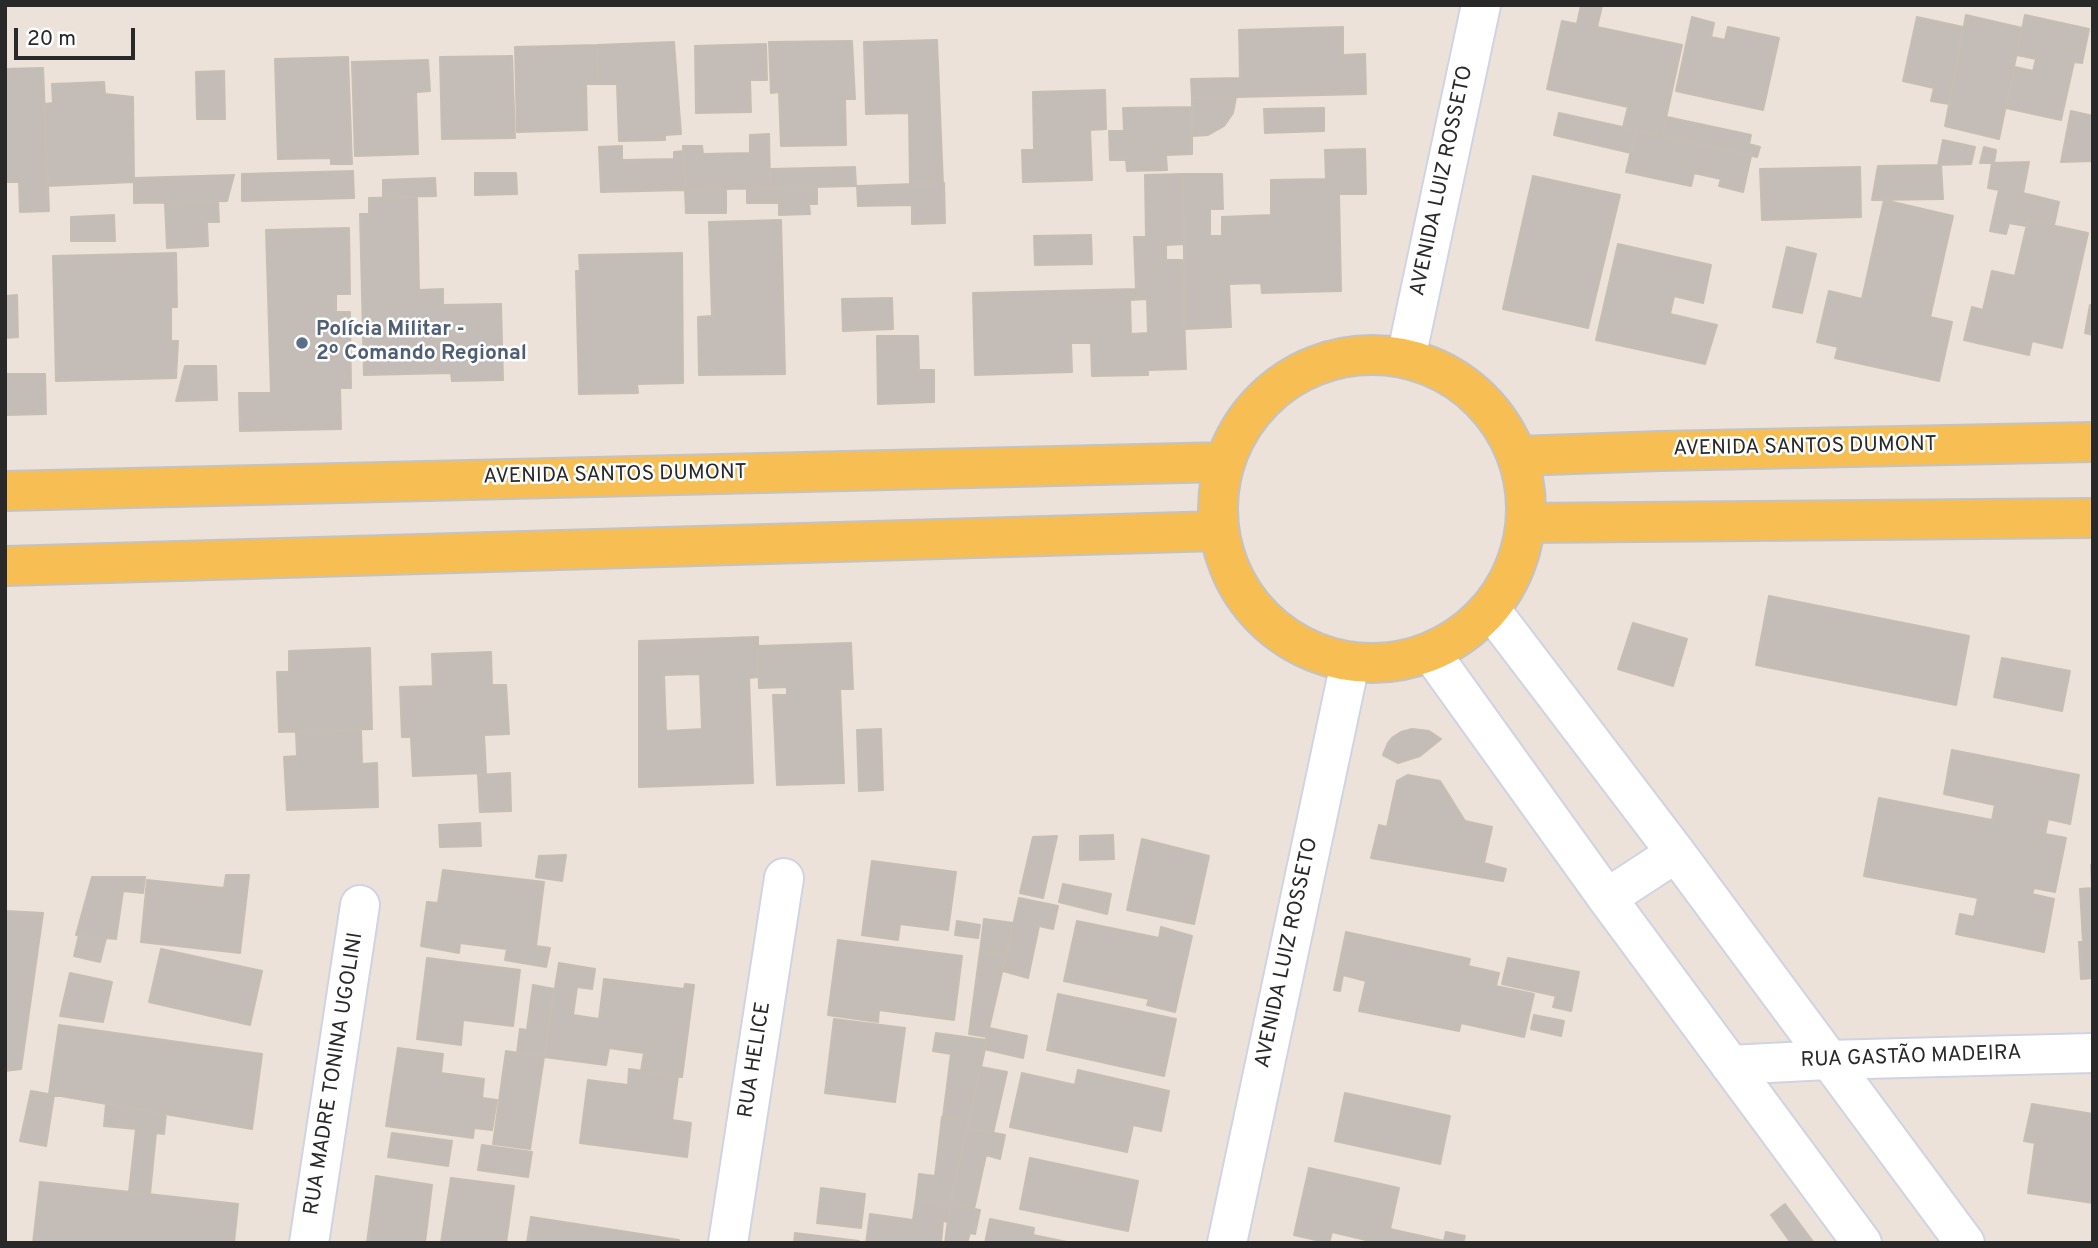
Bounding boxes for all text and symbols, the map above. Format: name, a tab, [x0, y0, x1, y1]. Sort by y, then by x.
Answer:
scale bar	[18, 14, 138, 58]
text: 20 m	[27, 26, 76, 53]
street label: AVENIDA LUIZ ROSSETO	[1406, 64, 1480, 298]
place label: Polícia Militar - 2º Comando Regional	[316, 318, 527, 368]
marker: Polícia Militar - 2º Comando Regional	[294, 335, 310, 351]
street label: AVENIDA SANTOS DUMONT	[1673, 433, 1937, 463]
street label: AVENIDA SANTOS DUMONT	[483, 461, 747, 491]
street label: AVENIDA LUIZ ROSSETO	[1251, 836, 1325, 1070]
street label: RUA MADRE TONINA UGOLINI	[300, 931, 370, 1217]
street label: RUA HELICE	[734, 1000, 778, 1120]
street label: RUA GASTÃO MADEIRA	[1800, 1042, 2022, 1074]

